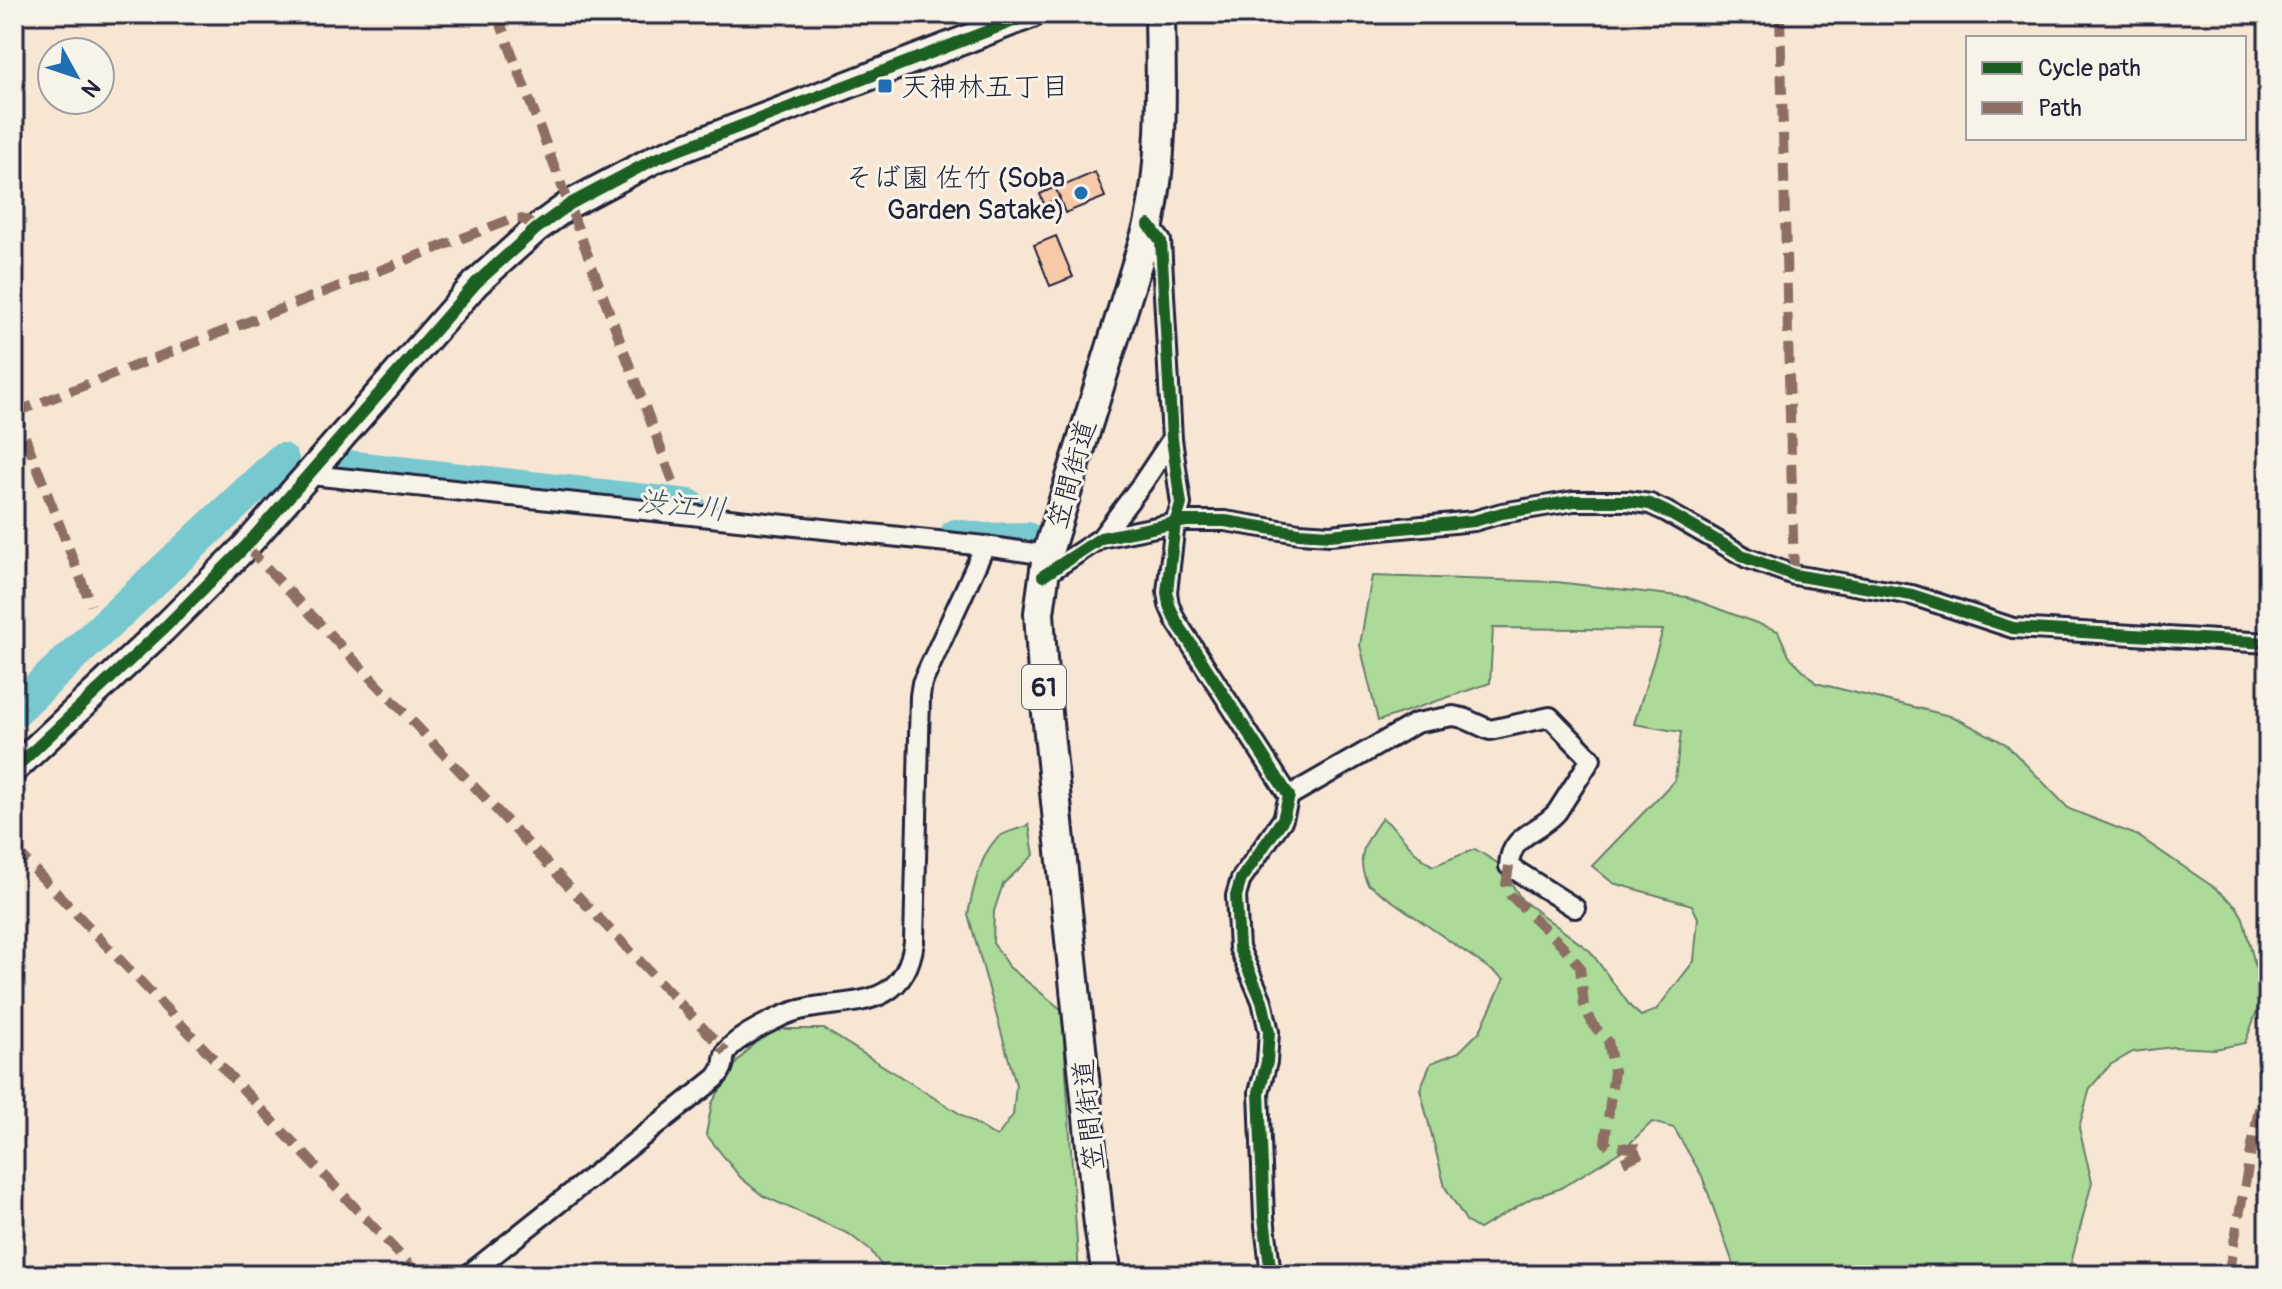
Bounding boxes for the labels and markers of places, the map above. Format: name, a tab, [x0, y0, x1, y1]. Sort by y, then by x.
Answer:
place label: 天神林五丁目	[901, 70, 1069, 105]
marker: 天神林五丁目	[876, 77, 894, 95]
place label: そば園 佐竹 (Soba Garden Satake)	[845, 161, 1065, 228]
marker: そば園 佐竹 (Soba Garden Satake)	[1072, 184, 1090, 202]

